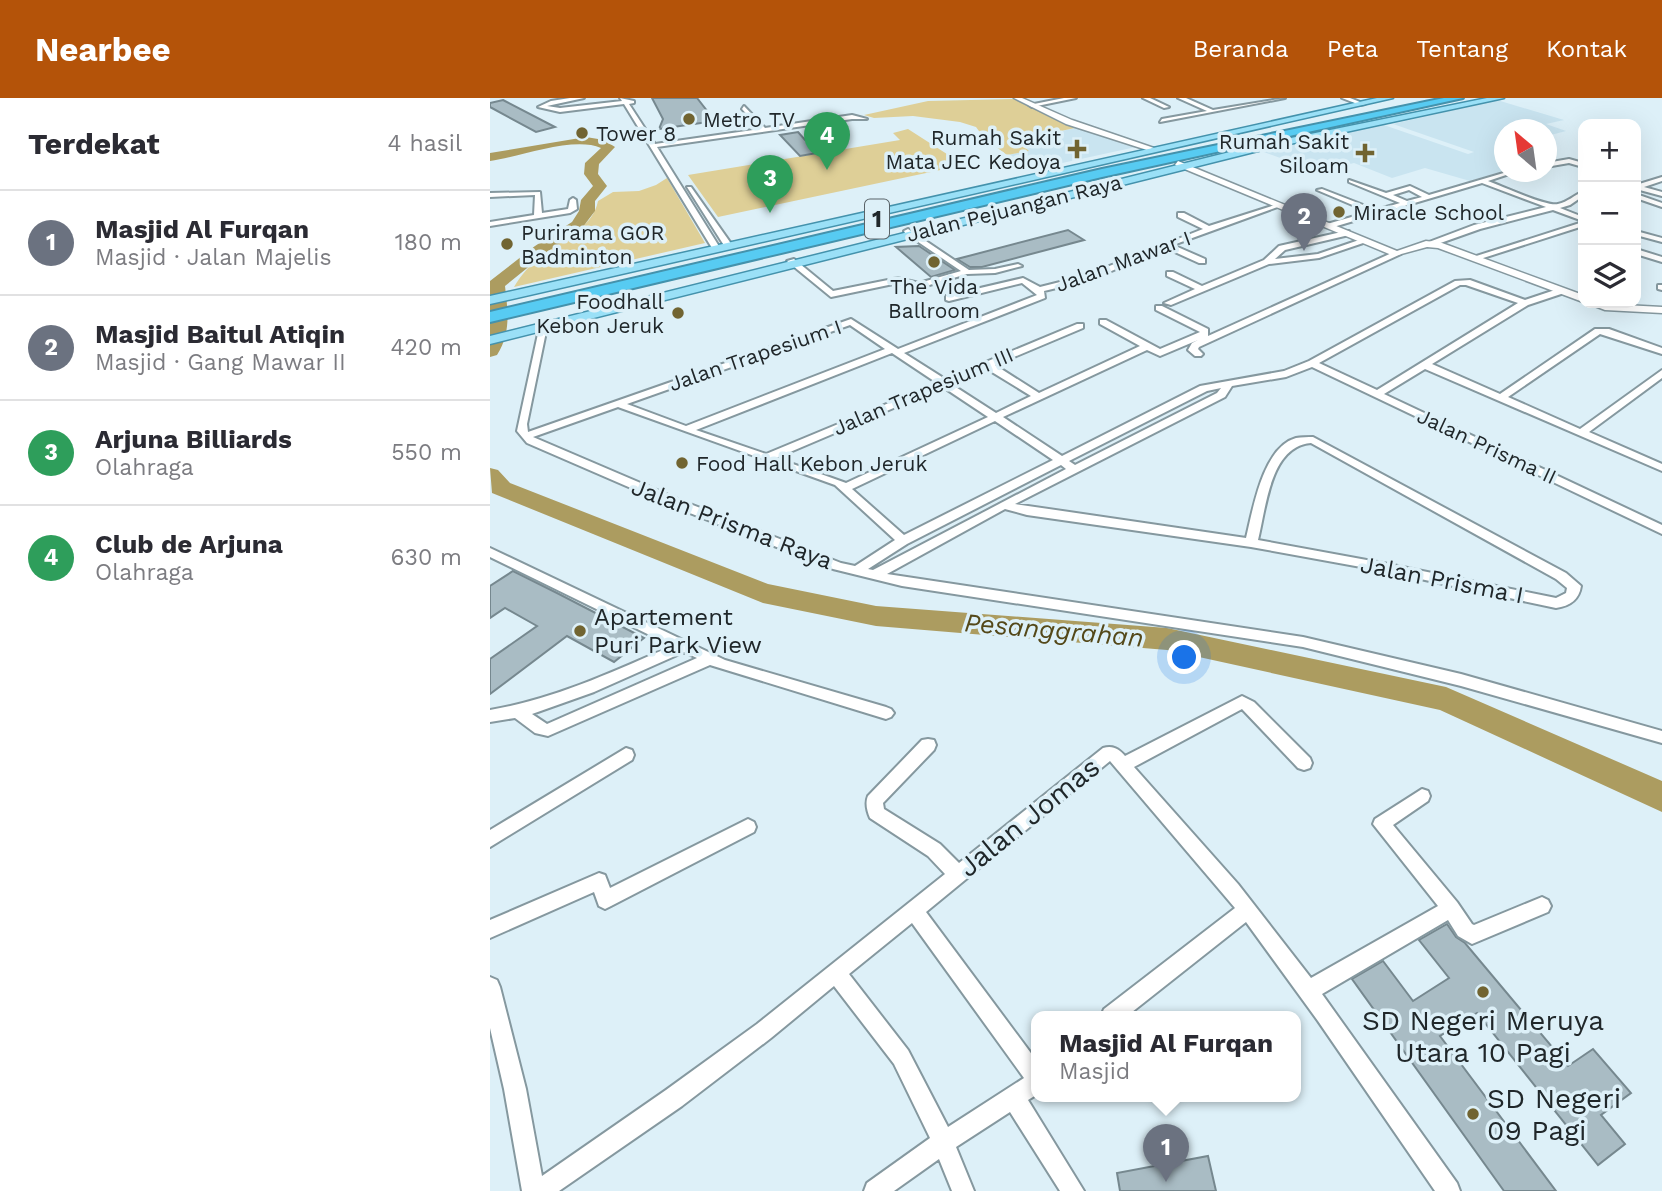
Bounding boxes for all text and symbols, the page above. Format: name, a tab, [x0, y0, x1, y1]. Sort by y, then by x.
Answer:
text: Nearbee	[35, 30, 171, 69]
text: Beranda	[1193, 35, 1289, 63]
text: Peta	[1327, 35, 1378, 63]
text: Tentang	[1416, 35, 1508, 63]
text: Kontak	[1546, 35, 1627, 63]
place label: Metro TV	[703, 107, 795, 132]
marker: Metro TV	[681, 111, 697, 127]
pin: 4	[804, 112, 850, 170]
north arrow	[1494, 119, 1557, 182]
map controls	[1578, 119, 1641, 308]
button: +	[1578, 119, 1641, 182]
place label: Tower 8	[596, 121, 676, 146]
marker: Tower 8	[574, 125, 590, 141]
place label: Rumah Sakit Mata JEC Kedoya	[885, 125, 1061, 174]
text: Terdekat	[28, 126, 160, 161]
place label: Rumah Sakit Siloam	[1219, 129, 1349, 178]
text: 4 hasil	[388, 130, 462, 157]
marker: Rumah Sakit Mata JEC Kedoya	[1067, 139, 1087, 159]
marker: Rumah Sakit Siloam	[1355, 143, 1375, 163]
pin: 3	[747, 155, 793, 213]
street label: Jalan Pejuangan Raya	[904, 169, 1124, 247]
button: −	[1578, 182, 1641, 245]
pin: 2	[1281, 193, 1327, 251]
road number: 1	[865, 200, 889, 238]
place label: Miracle School	[1353, 200, 1505, 225]
marker: Miracle School	[1331, 204, 1347, 220]
text: Masjid Al Furqan	[95, 214, 309, 244]
place label: Purirama GOR Badminton	[521, 220, 665, 269]
street label: Jalan Mawar I	[1052, 225, 1194, 297]
text: 1	[46, 229, 56, 256]
text: 180 m	[395, 229, 462, 256]
marker: Purirama GOR Badminton	[499, 236, 515, 252]
text: Masjid · Jalan Majelis	[95, 244, 332, 271]
button: layers	[1578, 245, 1641, 308]
marker: The Vida Ballroom	[926, 254, 942, 270]
place label: The Vida Ballroom	[888, 274, 980, 323]
place label: Foodhall Kebon Jeruk	[536, 289, 665, 338]
marker: Foodhall Kebon Jeruk	[670, 305, 686, 321]
street label: Jalan Trapesium I	[665, 314, 845, 396]
text: Masjid Baitul Atiqin	[95, 319, 345, 349]
text: 2	[44, 334, 58, 361]
text: 420 m	[390, 334, 462, 361]
street label: Jalan Trapesium III	[829, 342, 1017, 440]
text: Masjid · Gang Mawar II	[95, 349, 346, 376]
street label: Jalan Prisma II	[1413, 403, 1561, 489]
text: Arjuna Billiards	[95, 424, 292, 454]
text: 3	[44, 439, 58, 466]
text: 550 m	[391, 439, 462, 466]
place label: Food Hall Kebon Jeruk	[696, 451, 927, 476]
text: Olahraga	[95, 454, 194, 481]
marker: Food Hall Kebon Jeruk	[674, 455, 690, 471]
street label: Jalan Prisma Raya	[628, 473, 836, 575]
text: Club de Arjuna	[95, 529, 283, 559]
text: 4	[44, 544, 58, 571]
text: 630 m	[391, 544, 462, 571]
street label: Jalan Prisma I	[1358, 550, 1526, 610]
text: Olahraga	[95, 559, 194, 586]
place label: Apartement Puri Park View	[594, 603, 762, 659]
water label: Pesanggrahan	[963, 607, 1145, 653]
marker: Apartement Puri Park View	[572, 623, 588, 639]
your location	[1167, 640, 1201, 674]
street label: Jalan Jomas	[952, 750, 1106, 884]
marker: SD Negeri Meruya Utara 10 Pagi	[1475, 984, 1491, 1000]
place label: SD Negeri Meruya Utara 10 Pagi	[1362, 1004, 1604, 1069]
popup	[1031, 1011, 1301, 1102]
text: Masjid Al Furqan	[1059, 1028, 1273, 1058]
text: Masjid	[1059, 1058, 1130, 1085]
place label: SD Negeri 09 Pagi	[1487, 1082, 1621, 1147]
marker: SD Negeri 09 Pagi	[1465, 1106, 1481, 1122]
pin: 1	[1143, 1124, 1189, 1182]

